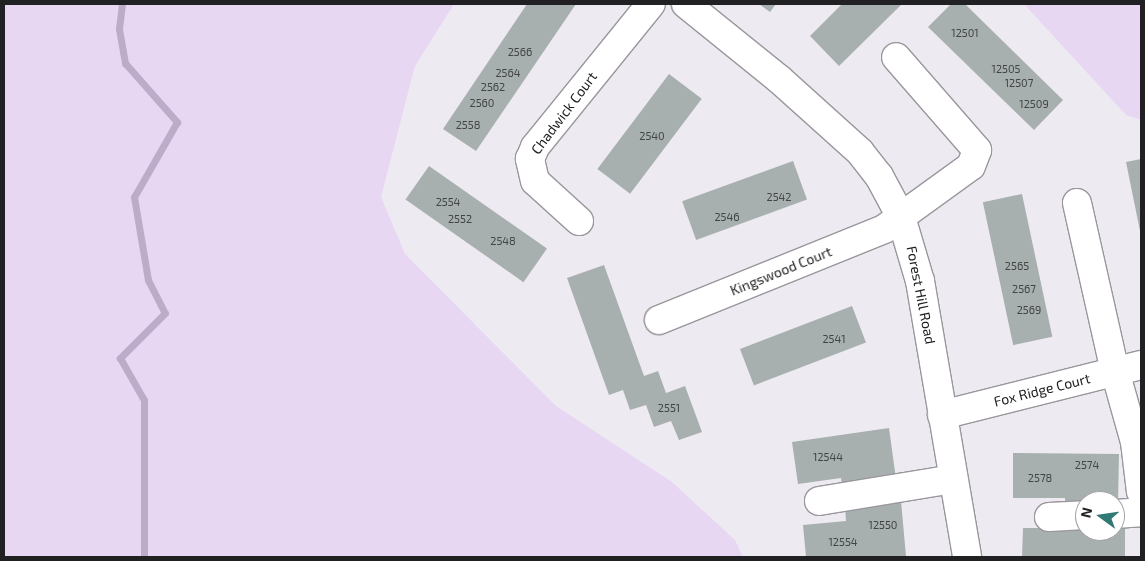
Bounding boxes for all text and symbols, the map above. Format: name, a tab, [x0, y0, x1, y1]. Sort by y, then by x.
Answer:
house number: 12501	[951, 26, 979, 40]
house number: 2566	[508, 45, 532, 59]
house number: 12505	[992, 62, 1020, 76]
house number: 2564	[495, 66, 521, 80]
street label: Chadwick Court	[528, 68, 600, 158]
house number: 12507	[1005, 76, 1033, 90]
house number: 2562	[481, 80, 505, 94]
house number: 2560	[469, 96, 495, 110]
house number: 12509	[1019, 97, 1049, 111]
house number: 2558	[456, 118, 480, 132]
house number: 2540	[639, 129, 665, 143]
house number: 2542	[766, 190, 792, 204]
house number: 2554	[436, 195, 460, 209]
house number: 2546	[714, 210, 740, 224]
house number: 2552	[448, 212, 472, 226]
house number: 2548	[490, 234, 516, 248]
street label: Kingswood Court	[728, 243, 834, 299]
street label: Forest Hill Road	[903, 244, 939, 346]
house number: 2565	[1005, 259, 1029, 273]
house number: 2567	[1012, 282, 1036, 296]
house number: 2569	[1017, 303, 1041, 317]
house number: 2541	[822, 332, 846, 346]
street label: Fox Ridge Court	[992, 370, 1092, 410]
house number: 2551	[658, 401, 680, 415]
house number: 12544	[813, 450, 843, 464]
house number: 2574	[1075, 458, 1099, 472]
house number: 2578	[1028, 471, 1052, 485]
north arrow	[1075, 491, 1125, 541]
text: N	[1076, 506, 1095, 519]
house number: 12550	[869, 518, 897, 532]
house number: 12554	[828, 535, 858, 549]

